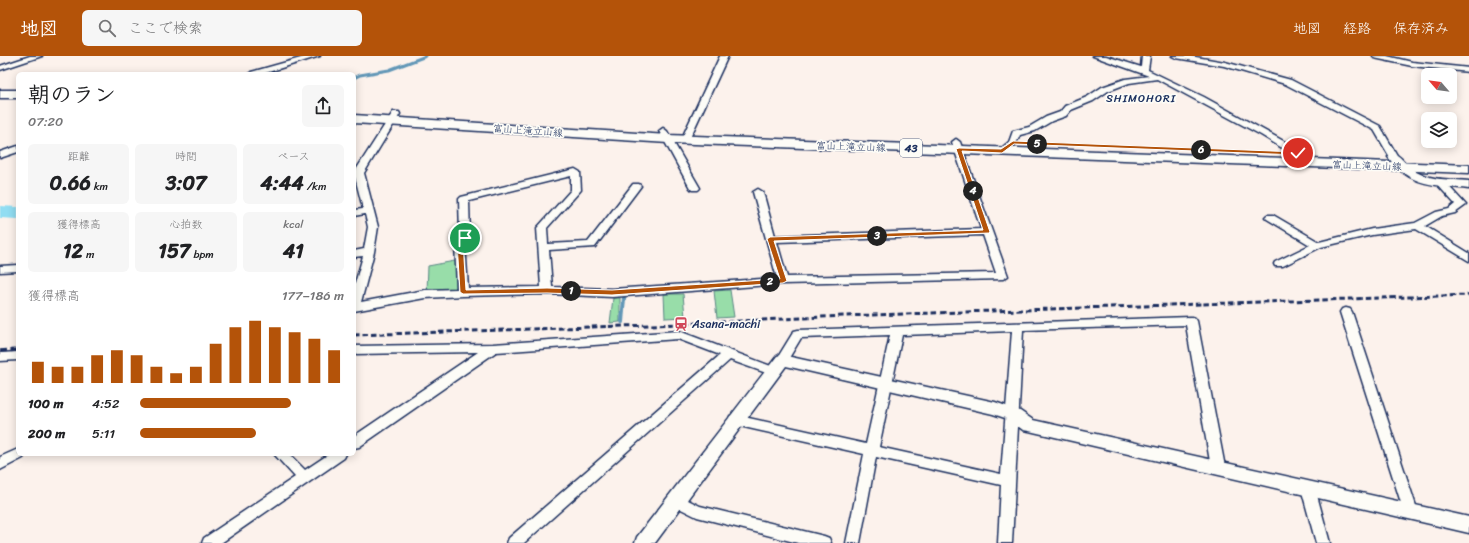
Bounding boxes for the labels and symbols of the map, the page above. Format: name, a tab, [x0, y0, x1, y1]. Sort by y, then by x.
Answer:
north arrow	[1421, 68, 1457, 104]
district label: SHIMOHORI	[1106, 89, 1176, 108]
street label: 富山上滝立山線	[492, 120, 563, 142]
pin: 5	[1027, 134, 1047, 154]
pin	[1281, 136, 1315, 170]
street label: 富山上滝立山線	[816, 137, 886, 157]
road number: 43	[900, 139, 922, 157]
pin: 6	[1191, 140, 1211, 160]
street label: 富山上滝立山線	[1332, 156, 1402, 176]
pin: 4	[963, 181, 983, 201]
pin	[448, 221, 482, 255]
pin: 3	[867, 226, 887, 246]
pin: 2	[760, 272, 780, 292]
pin: 1	[561, 281, 581, 301]
place label: Asana-machi	[691, 313, 761, 335]
station icon: Asana-machi	[673, 316, 689, 332]

